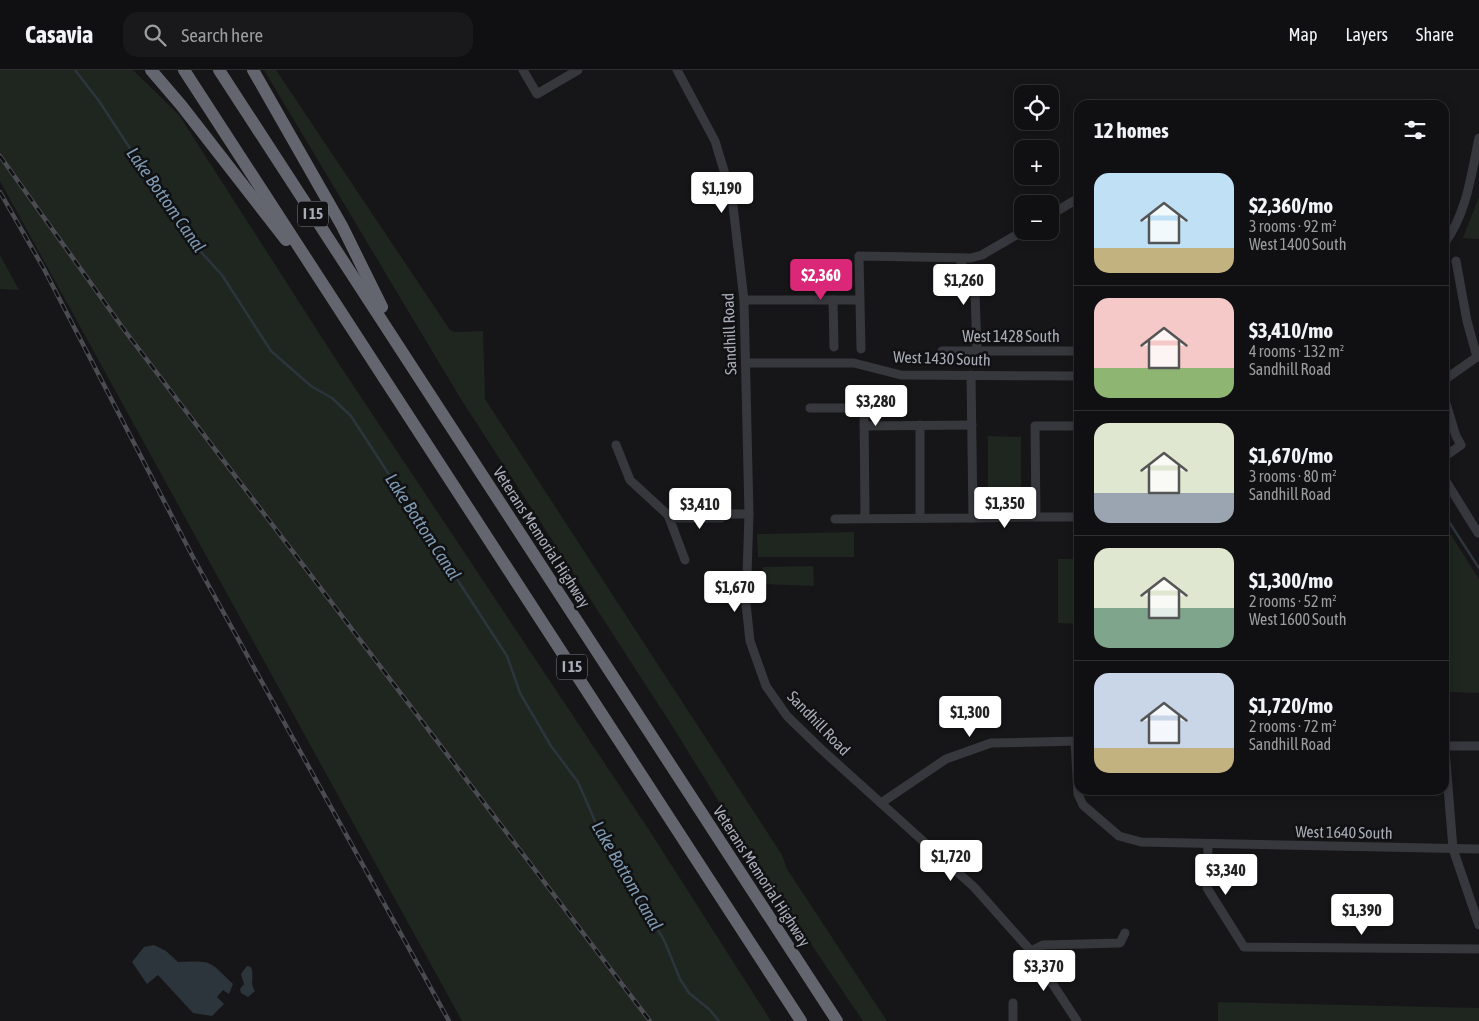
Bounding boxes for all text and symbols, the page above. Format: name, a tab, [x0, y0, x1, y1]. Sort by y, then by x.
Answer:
search box	[123, 12, 473, 57]
text: Casavia	[25, 21, 93, 48]
icon: search	[141, 21, 169, 49]
text: Search here	[181, 24, 263, 46]
text: Map	[1288, 24, 1317, 45]
text: Layers	[1345, 24, 1388, 45]
text: Share	[1416, 24, 1454, 45]
map controls	[1014, 85, 1059, 240]
button: locate	[1014, 85, 1059, 130]
icon: filters	[1401, 116, 1429, 144]
text: 12 homes	[1094, 118, 1169, 142]
button: +	[1014, 140, 1059, 185]
water label: Lake Bottom Canal	[123, 143, 210, 256]
pin: $1,190	[681, 172, 763, 214]
text: $1,190	[702, 179, 742, 197]
icon: home	[1134, 193, 1194, 253]
text: $2,360/mo	[1249, 193, 1333, 217]
button: −	[1014, 195, 1059, 240]
road number: I 15	[298, 202, 328, 226]
text: 3 rooms · 92 m²	[1249, 217, 1337, 235]
text: West 1400 South	[1249, 235, 1346, 253]
pin: $2,360	[780, 258, 862, 301]
pin: $1,260	[923, 264, 1005, 306]
text: $2,360	[801, 266, 841, 284]
text: $1,260	[944, 271, 984, 289]
street label: Sandhill Road	[719, 293, 739, 375]
icon: home	[1134, 318, 1194, 378]
text: $3,410/mo	[1249, 318, 1333, 342]
street label: West 1428 South	[962, 327, 1060, 345]
text: 4 rooms · 132 m²	[1249, 342, 1344, 360]
street label: West 1430 South	[893, 347, 991, 369]
text: Sandhill Road	[1249, 360, 1331, 378]
pin: $3,280	[835, 384, 917, 427]
text: $3,280	[856, 392, 896, 410]
icon: home	[1134, 443, 1194, 503]
text: $1,670/mo	[1249, 443, 1333, 467]
street label: Veterans Memorial Highway	[489, 463, 594, 612]
text: 3 rooms · 80 m²	[1249, 467, 1337, 485]
water label: Lake Bottom Canal	[381, 469, 466, 584]
text: Sandhill Road	[1249, 485, 1331, 503]
pin: $1,350	[964, 486, 1046, 529]
pin: $3,410	[659, 488, 741, 530]
text: $1,350	[985, 494, 1025, 512]
text: $3,410	[680, 495, 720, 513]
icon: home	[1134, 568, 1194, 628]
text: $1,300/mo	[1249, 568, 1333, 592]
pin: $1,670	[694, 570, 776, 613]
text: $1,670	[715, 578, 755, 596]
text: 2 rooms · 52 m²	[1249, 592, 1337, 610]
text: West 1600 South	[1249, 610, 1346, 628]
road number: I 15	[557, 654, 587, 680]
street label: Sandhill Road	[784, 687, 854, 759]
icon: home	[1134, 693, 1194, 753]
text: $1,720/mo	[1249, 693, 1333, 717]
pin: $1,300	[929, 696, 1011, 738]
text: $1,300	[950, 703, 990, 721]
text: 2 rooms · 72 m²	[1249, 717, 1337, 735]
text: Sandhill Road	[1249, 735, 1331, 753]
street label: Veterans Memorial Highway	[709, 802, 814, 951]
water label: Lake Bottom Canal	[588, 817, 667, 934]
street label: West 1640 South	[1295, 822, 1393, 842]
pin: $1,720	[910, 840, 992, 882]
text: $1,720	[931, 847, 971, 865]
pin: $3,340	[1185, 854, 1267, 896]
text: $3,340	[1206, 861, 1246, 879]
pin: $1,390	[1321, 894, 1403, 936]
text: $1,390	[1342, 901, 1382, 919]
pin: $3,370	[1003, 950, 1085, 992]
text: $3,370	[1024, 957, 1064, 975]

